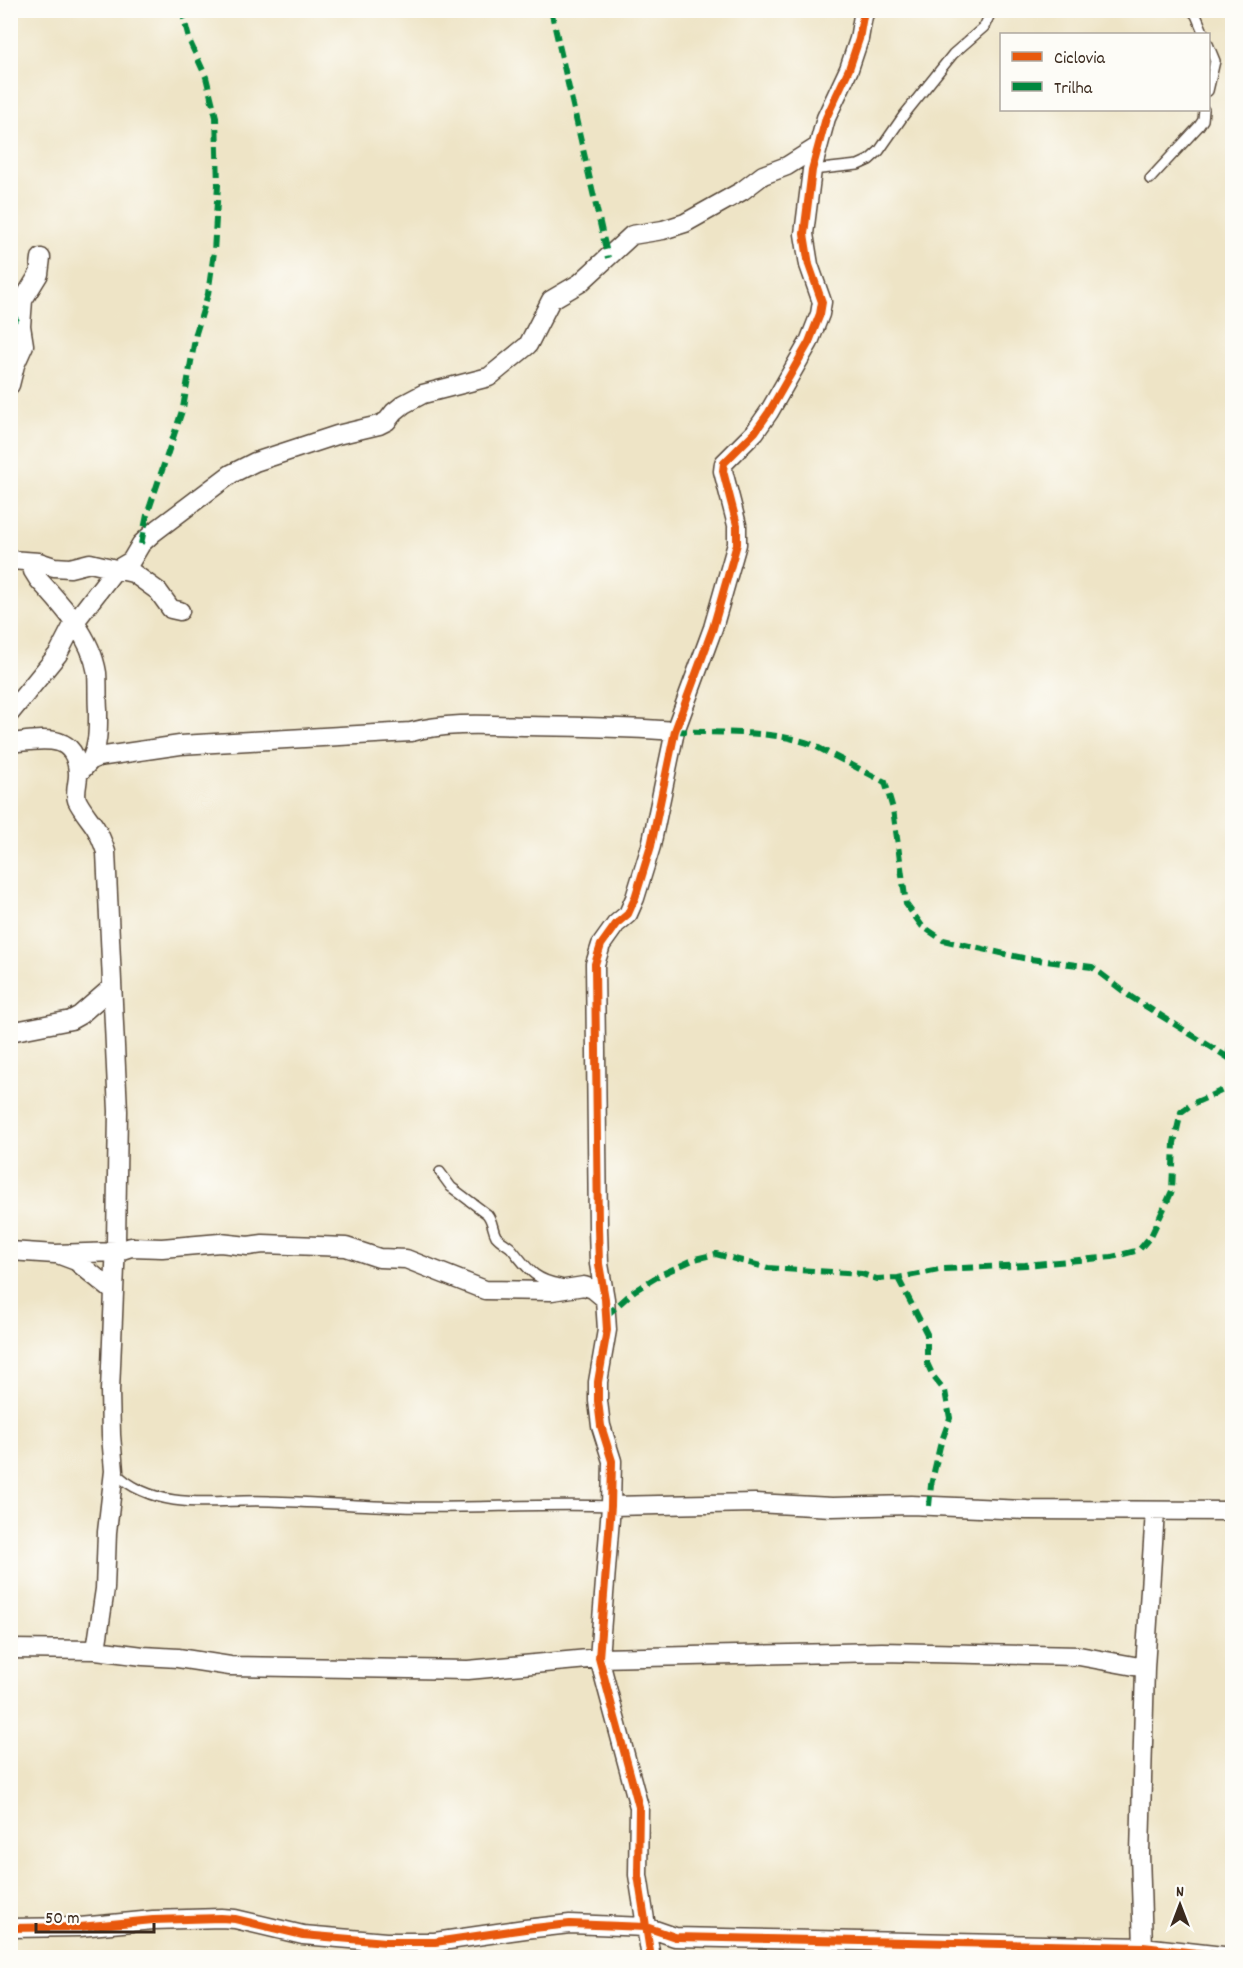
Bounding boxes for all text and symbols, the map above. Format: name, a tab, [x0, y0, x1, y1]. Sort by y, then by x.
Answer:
legend	[1000, 33, 1210, 111]
text: Ciclovia	[1054, 47, 1106, 72]
text: Trilha	[1054, 77, 1093, 102]
north arrow	[1150, 1875, 1210, 1935]
text: N	[1176, 1881, 1184, 1904]
scale bar	[36, 1896, 154, 1934]
text: 50 m	[45, 1907, 80, 1932]

